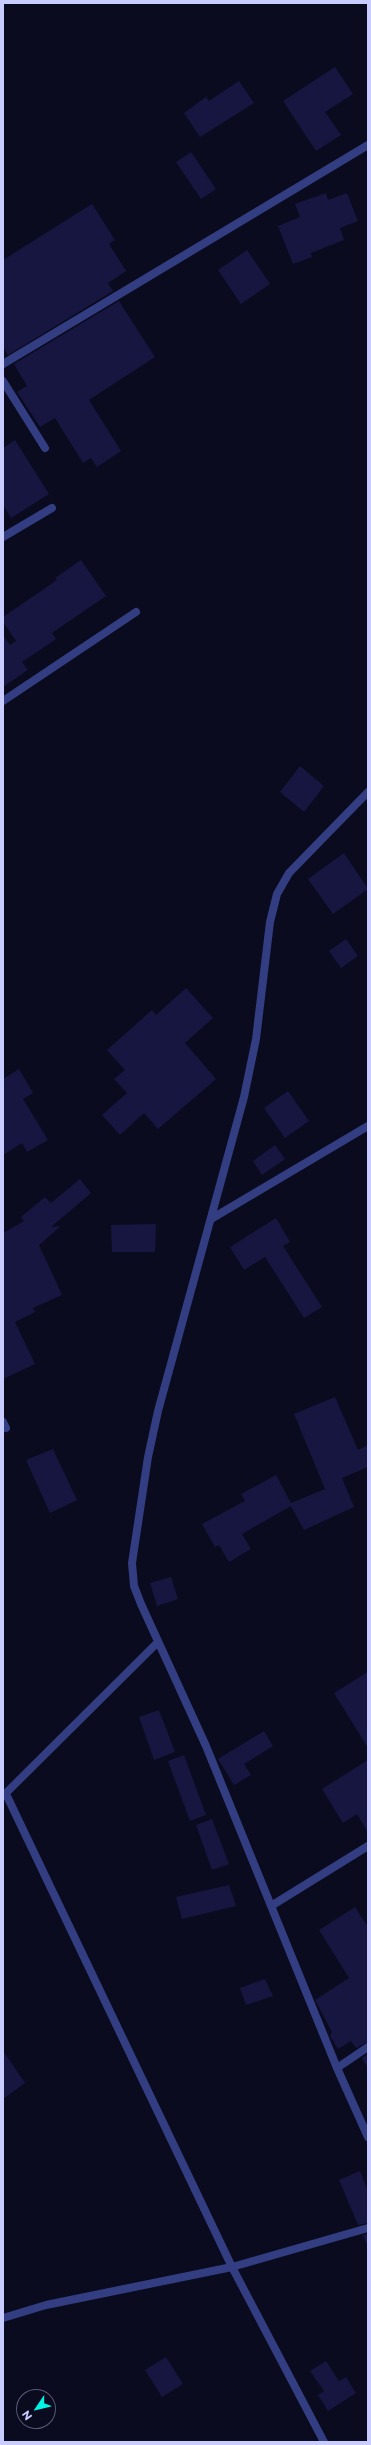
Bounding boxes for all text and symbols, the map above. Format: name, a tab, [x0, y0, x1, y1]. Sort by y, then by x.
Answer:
north arrow	[16, 2389, 56, 2429]
text: N	[19, 2408, 35, 2423]

